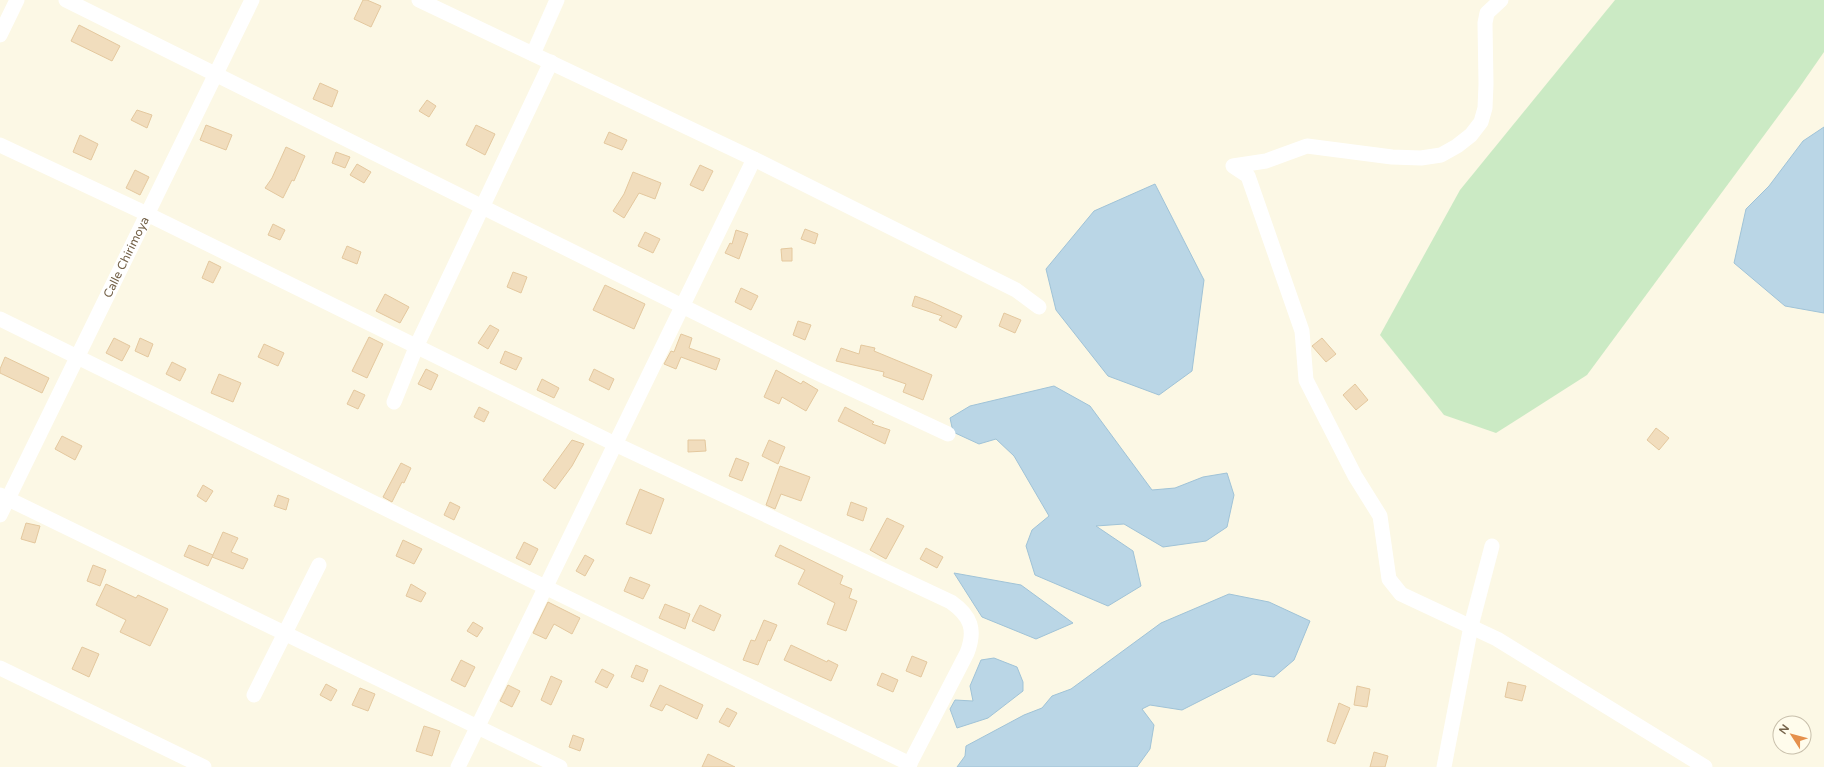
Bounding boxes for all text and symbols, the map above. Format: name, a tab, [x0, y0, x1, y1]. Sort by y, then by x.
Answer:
street label: Calle Chirimoya	[100, 214, 152, 300]
north arrow	[1772, 715, 1812, 755]
text: N	[1776, 722, 1792, 737]

